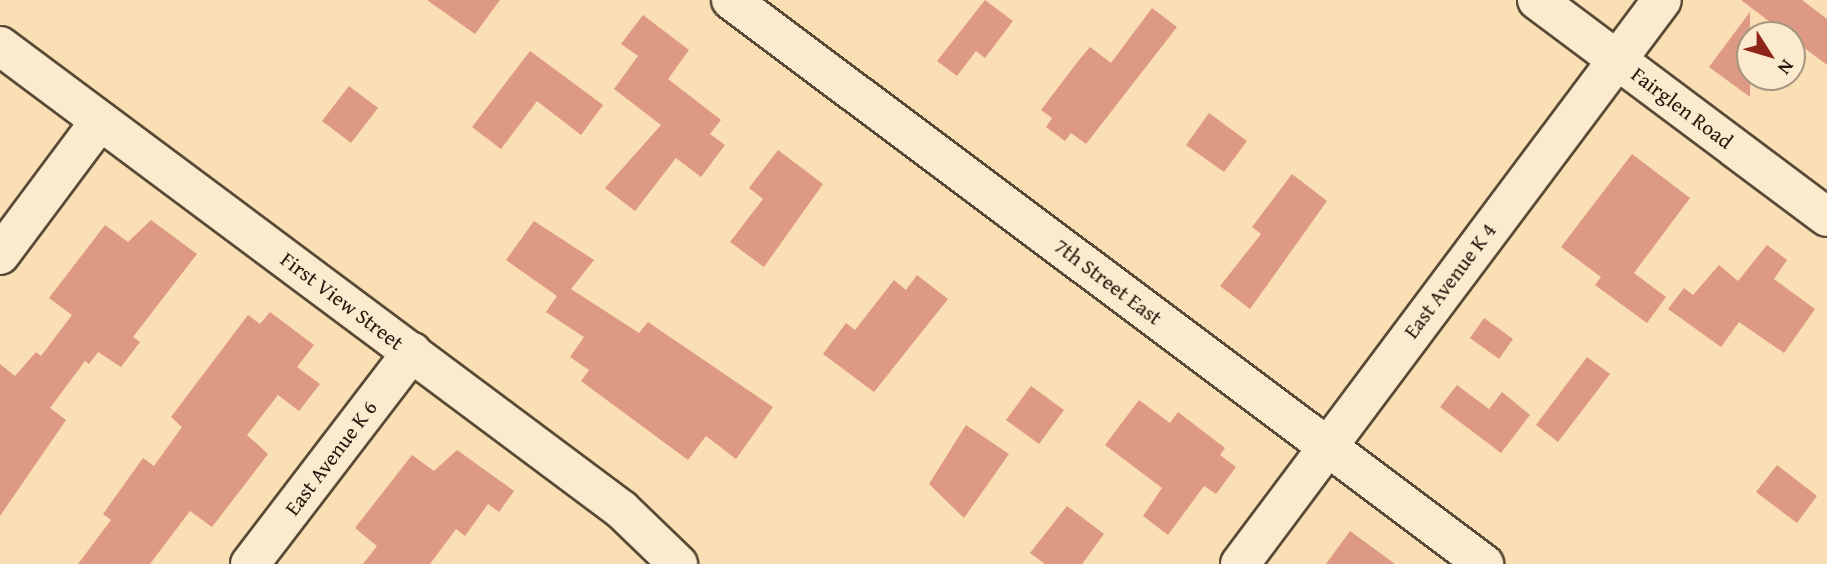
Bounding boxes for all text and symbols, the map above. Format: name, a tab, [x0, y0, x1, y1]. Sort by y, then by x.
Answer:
north arrow	[1736, 21, 1806, 91]
text: N	[1771, 54, 1801, 81]
street label: Fairglen Road	[1626, 62, 1738, 154]
street label: East Avenue K 4	[1399, 219, 1501, 343]
street label: 7th Street East	[1049, 233, 1167, 331]
street label: First View Street	[276, 247, 408, 355]
street label: East Avenue K 6	[280, 396, 382, 520]

